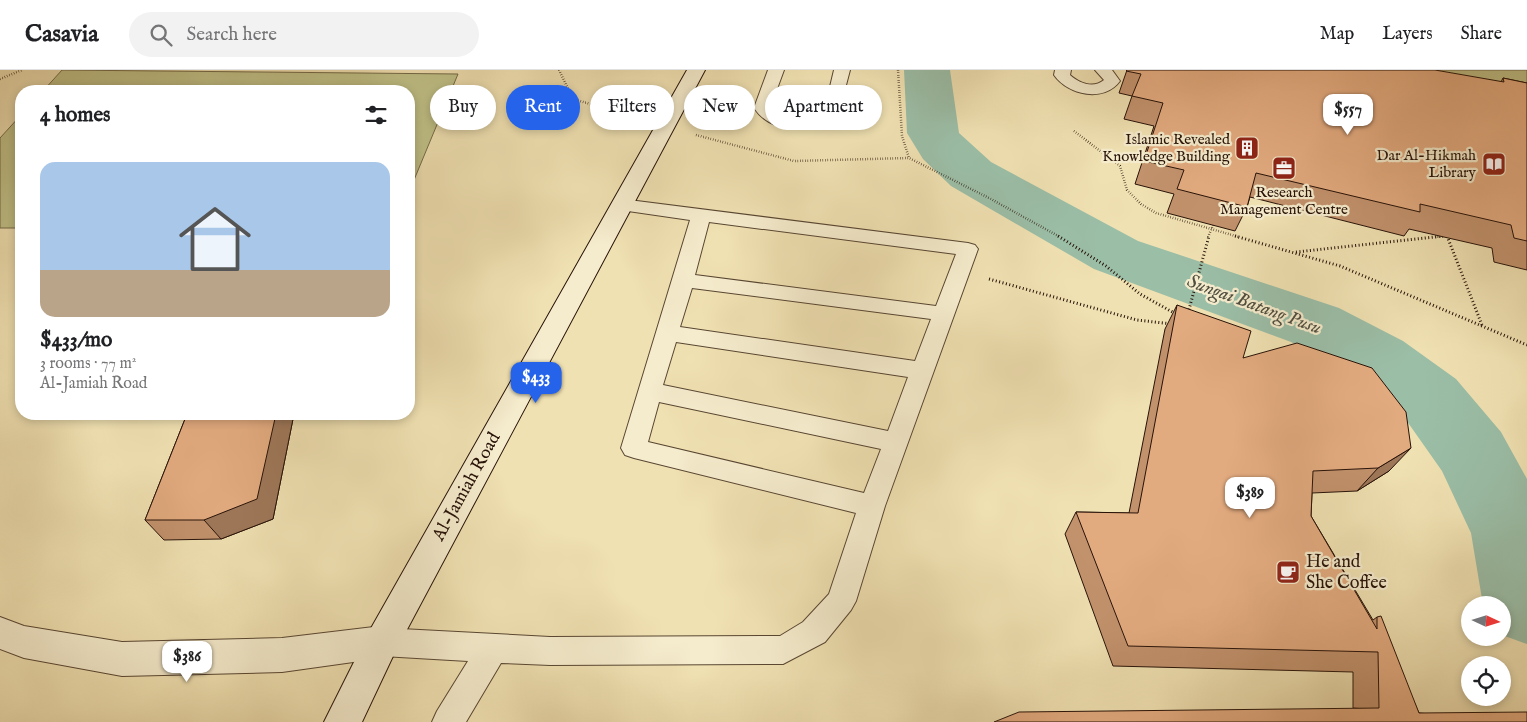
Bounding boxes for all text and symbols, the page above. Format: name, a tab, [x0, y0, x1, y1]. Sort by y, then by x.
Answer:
search box	[129, 12, 479, 57]
text: Casavia	[25, 19, 99, 50]
icon: search	[147, 21, 175, 49]
text: Search here	[187, 23, 277, 47]
text: Map	[1320, 23, 1354, 46]
text: Layers	[1382, 23, 1433, 46]
text: Share	[1461, 23, 1502, 46]
chip: Buy	[430, 85, 496, 130]
chip: Rent	[506, 85, 580, 130]
chip: Filters	[590, 85, 674, 130]
chip: New	[684, 85, 755, 130]
chip: Apartment	[765, 85, 882, 130]
pin: $557	[1318, 93, 1378, 136]
text: $557	[1334, 100, 1362, 120]
icon: filters	[362, 101, 390, 129]
text: 4 homes	[40, 102, 110, 129]
place label: Islamic Revealed Knowledge Building	[1102, 130, 1231, 166]
building icon: Islamic Revealed Knowledge Building	[1234, 135, 1260, 161]
place label: Dar Al-Hikmah Library	[1377, 146, 1477, 182]
library icon: Dar Al-Hikmah Library	[1481, 151, 1507, 177]
office icon: Research Management Centre	[1271, 155, 1297, 181]
place label: Research Management Centre	[1220, 183, 1348, 219]
icon: home	[170, 194, 260, 284]
water label: Sungai Batang Pusu	[1184, 270, 1324, 340]
text: $433/mo	[40, 327, 112, 354]
text: 3 rooms · 77 m²	[40, 354, 136, 374]
pin: $433	[506, 362, 566, 404]
text: $433	[522, 368, 550, 388]
text: Al-Jamiah Road	[40, 374, 147, 394]
street label: Al-Jamiah Road	[427, 428, 507, 546]
pin: $389	[1220, 476, 1280, 519]
text: $389	[1236, 483, 1264, 503]
place label: He and She Coffee	[1306, 551, 1387, 595]
cafe icon: He and She Coffee	[1275, 559, 1301, 585]
north arrow	[1461, 596, 1511, 646]
map controls	[1461, 596, 1511, 706]
pin: $386	[157, 640, 217, 683]
text: $386	[173, 647, 201, 667]
button: locate	[1461, 656, 1511, 706]

